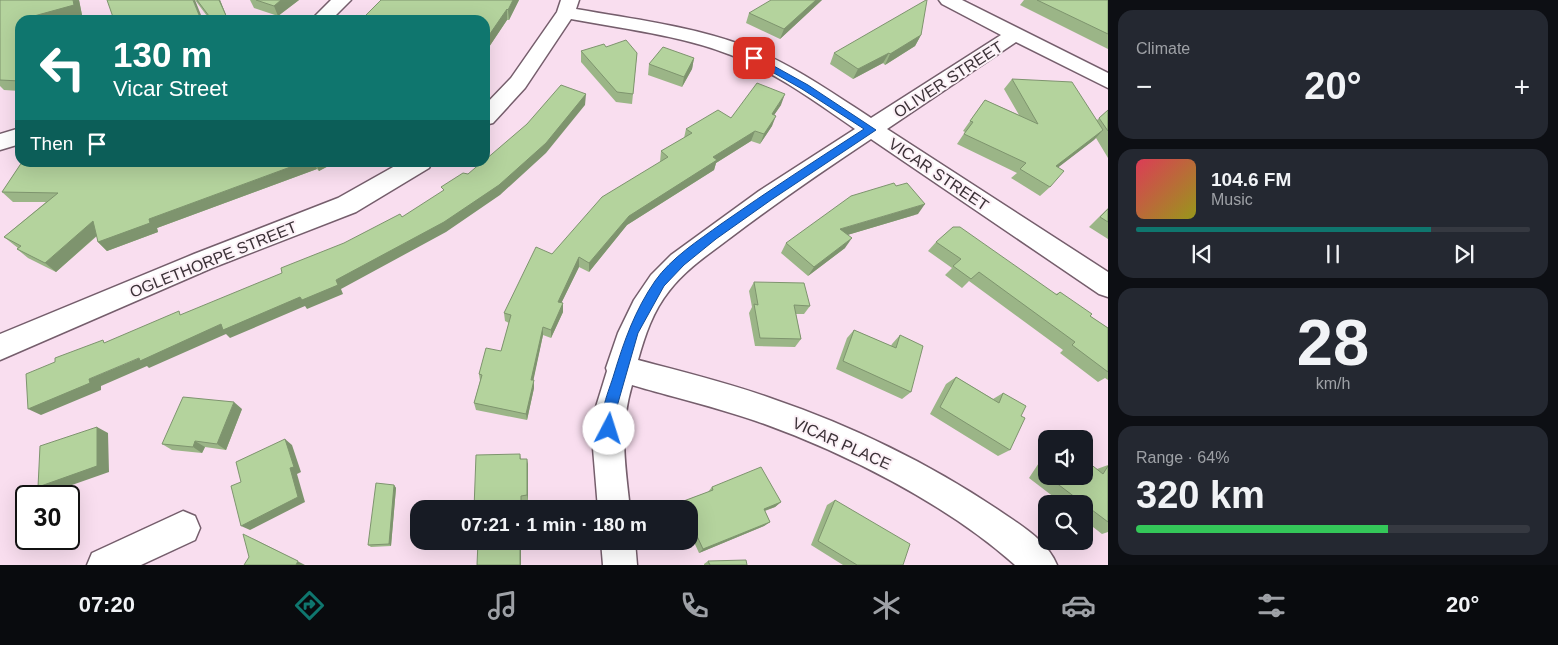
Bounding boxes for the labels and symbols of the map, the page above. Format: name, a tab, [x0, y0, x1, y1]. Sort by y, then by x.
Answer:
pin	[733, 37, 775, 79]
street label: OLIVER STREET	[891, 38, 1006, 121]
street label: VICAR STREET	[886, 135, 992, 214]
street label: OGLETHORPE STREET	[127, 218, 299, 301]
position arrow	[582, 402, 634, 454]
street label: VICAR PLACE	[790, 414, 894, 473]
speed limit sign: 30	[15, 485, 80, 550]

